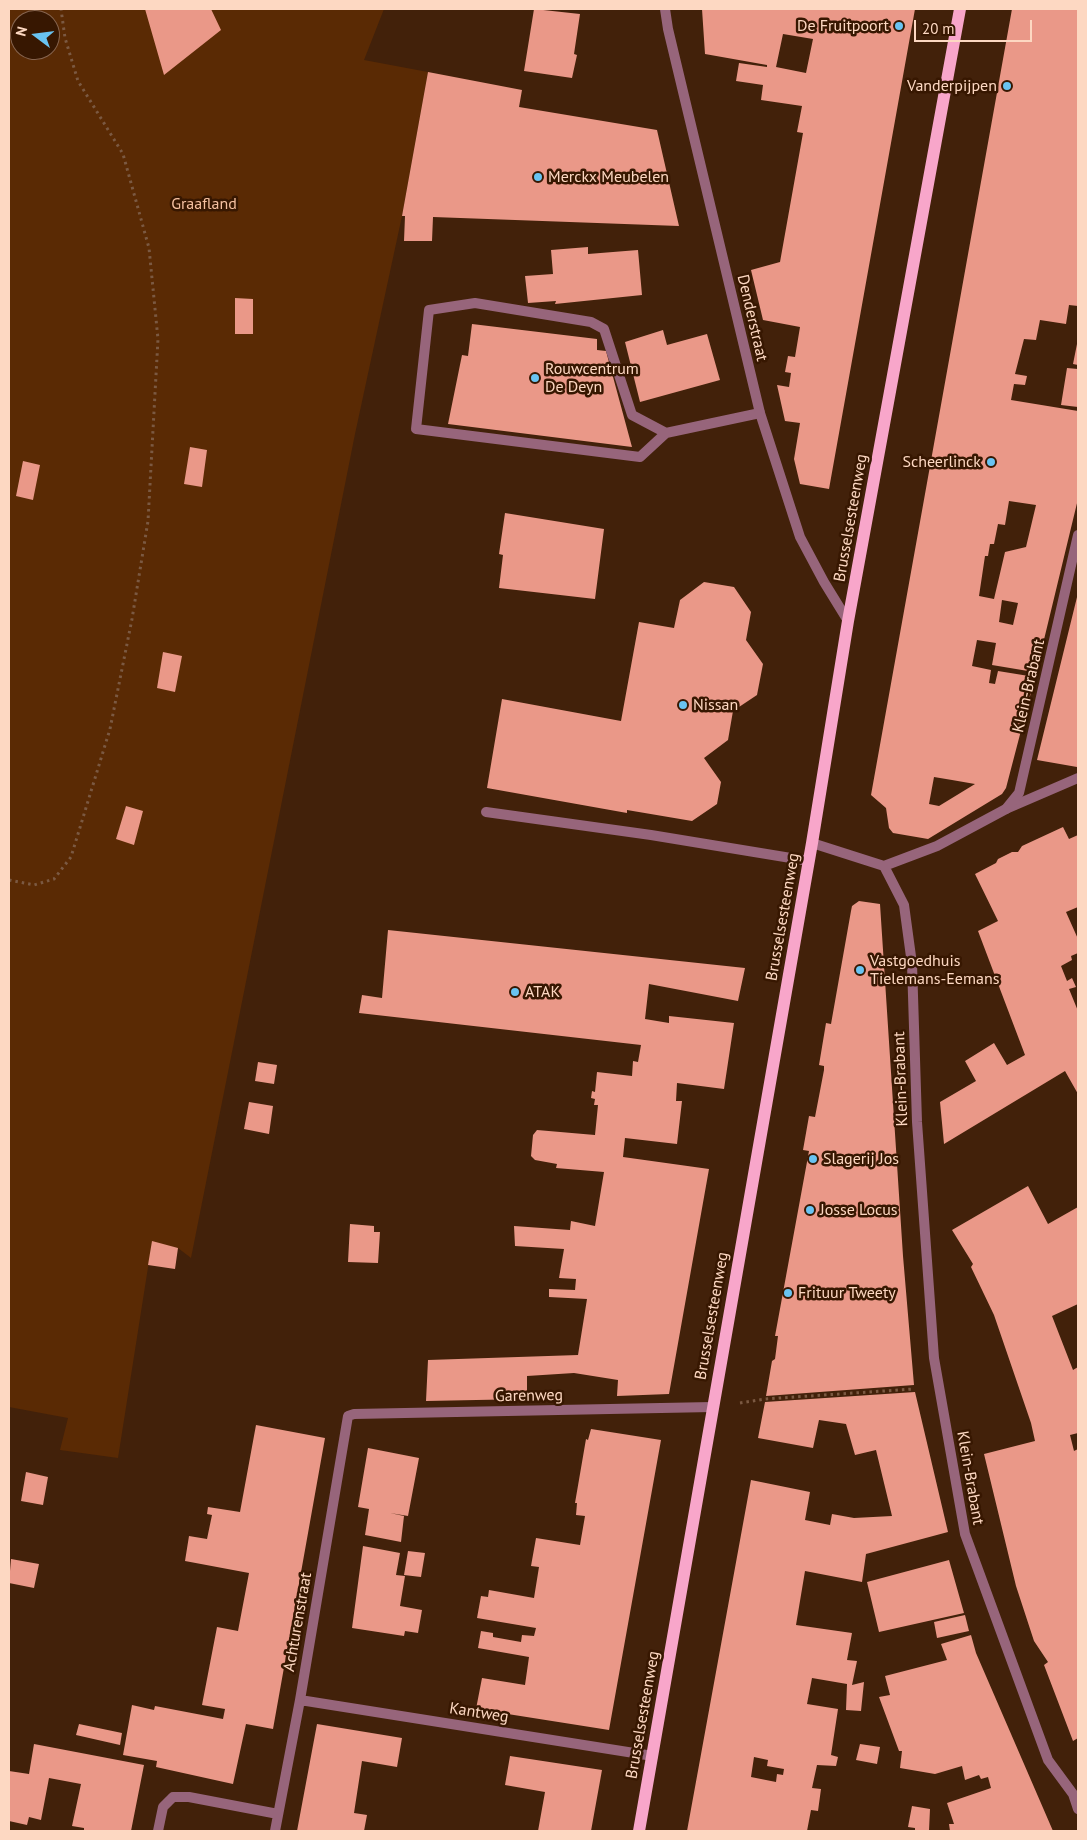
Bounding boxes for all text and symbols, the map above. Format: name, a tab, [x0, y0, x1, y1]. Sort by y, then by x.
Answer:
north arrow	[10, 10, 60, 60]
scale bar	[917, 10, 1034, 42]
place label: De Fruitpoort	[797, 16, 889, 36]
text: 20 m	[922, 19, 955, 38]
marker: De Fruitpoort	[893, 20, 905, 32]
text: N	[12, 25, 31, 38]
place label: Vanderpijpen	[907, 76, 997, 96]
marker: Vanderpijpen	[1001, 80, 1013, 92]
place label: Merckx Meubelen	[548, 167, 669, 187]
marker: Merckx Meubelen	[532, 171, 544, 183]
park label: Graafland	[171, 194, 237, 214]
street label: Denderstraat	[733, 273, 771, 363]
place label: Rouwcentrum De Deyn	[545, 359, 639, 397]
marker: Rouwcentrum De Deyn	[529, 372, 541, 384]
place label: Scheerlinck	[902, 452, 981, 472]
street label: Brusselsesteenweg	[830, 453, 872, 583]
marker: Scheerlinck	[985, 456, 997, 468]
street label: Klein-Brabant	[1009, 638, 1049, 734]
place label: Nissan	[693, 695, 738, 715]
marker: Nissan	[677, 699, 689, 711]
street label: Brusselsesteenweg	[762, 852, 804, 982]
place label: Vastgoedhuis Tielemans-Eemans	[870, 951, 999, 989]
marker: Vastgoedhuis Tielemans-Eemans	[854, 964, 866, 976]
place label: ATAK	[525, 982, 560, 1002]
marker: ATAK	[509, 986, 521, 998]
street label: Klein-Brabant	[890, 1031, 912, 1127]
place label: Slagerij Jos	[823, 1149, 899, 1169]
marker: Slagerij Jos	[807, 1153, 819, 1165]
place label: Josse Locus	[820, 1200, 898, 1220]
marker: Josse Locus	[804, 1204, 816, 1216]
street label: Brusselsesteenweg	[691, 1251, 733, 1381]
place label: Frituur Tweety	[798, 1283, 896, 1303]
marker: Frituur Tweety	[782, 1287, 794, 1299]
street label: Garenweg	[495, 1386, 563, 1406]
street label: Klein-Brabant	[952, 1430, 988, 1526]
street label: Achturenstraat	[280, 1571, 316, 1673]
street label: Brusselsesteenweg	[622, 1650, 664, 1780]
street label: Kantweg	[448, 1699, 510, 1727]

